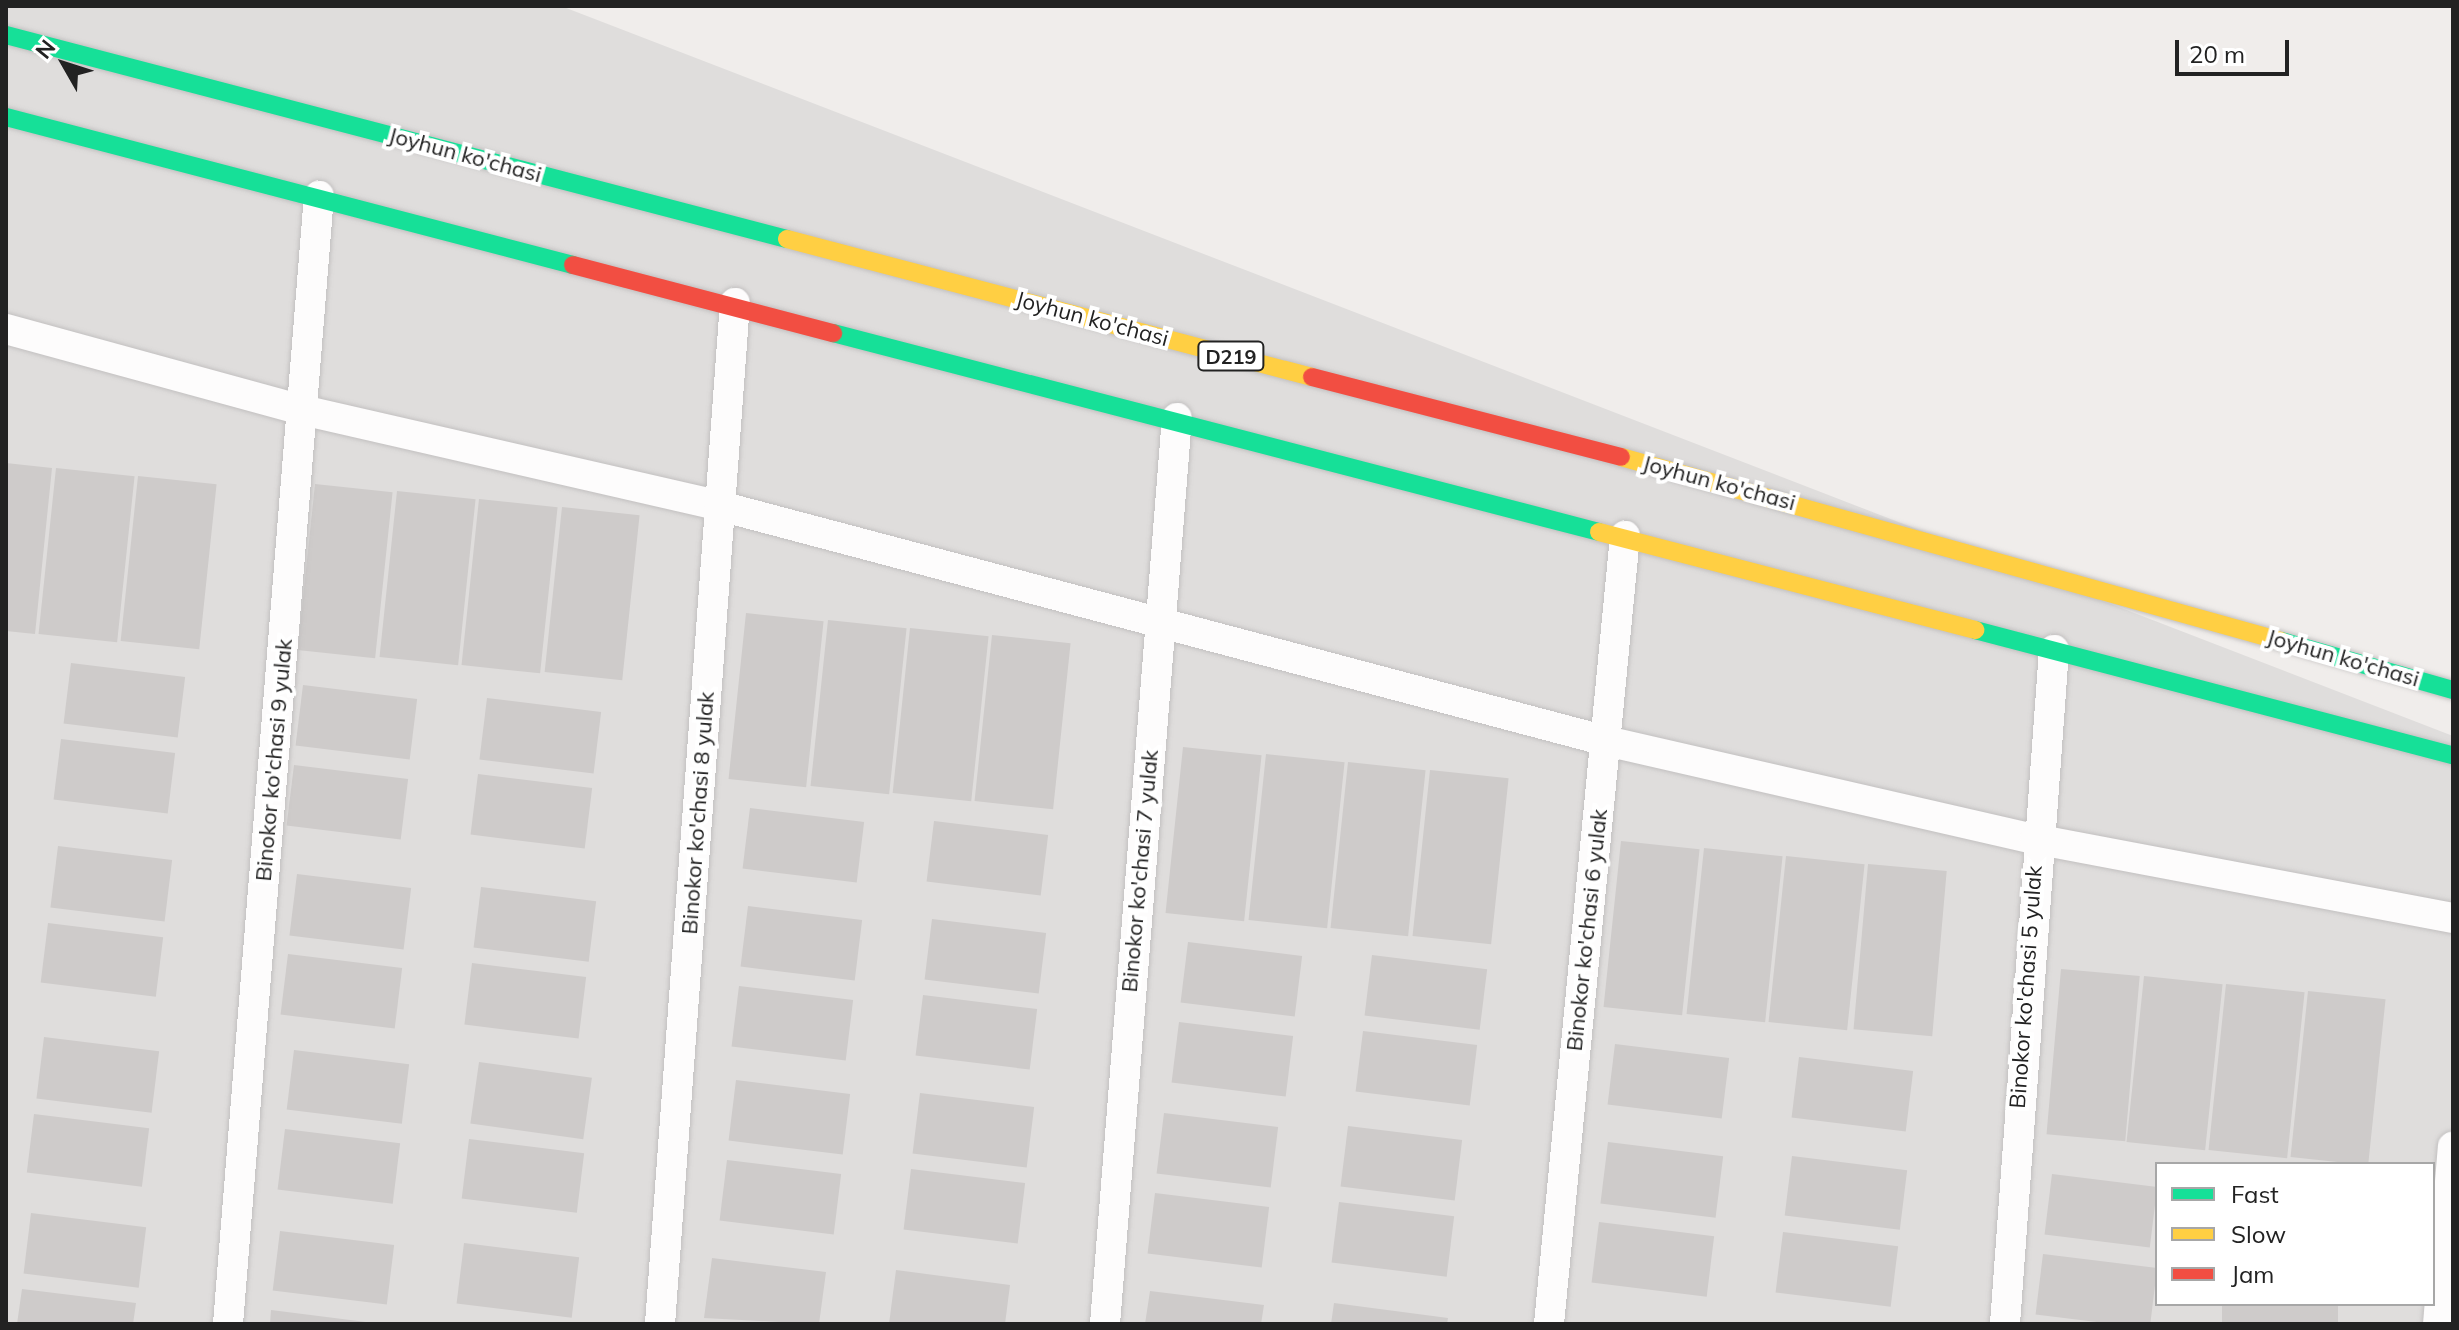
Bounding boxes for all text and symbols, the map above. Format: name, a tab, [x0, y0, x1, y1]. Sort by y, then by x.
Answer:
north arrow	[24, 24, 104, 104]
scale bar	[2179, 24, 2293, 74]
text: N	[29, 34, 61, 64]
text: 20 m	[2189, 39, 2245, 69]
street label: Joyhun ko'chasi	[386, 122, 544, 188]
street label: Joyhun ko'chasi	[1013, 286, 1171, 352]
road number: D219	[1197, 340, 1265, 372]
street label: Joyhun ko'chasi	[1640, 450, 1798, 516]
street label: Joyhun ko'chasi	[2264, 624, 2422, 692]
street label: Binokor ko'chasi 9 yulak	[250, 638, 298, 882]
street label: Binokor ko'chasi 8 yulak	[676, 691, 720, 935]
street label: Binokor ko'chasi 7 yulak	[1116, 749, 1164, 993]
street label: Binokor ko'chasi 6 yulak	[1561, 808, 1613, 1052]
street label: Binokor ko'chasi 5 yulak	[2004, 865, 2048, 1109]
legend	[2155, 1162, 2435, 1306]
text: Fast	[2231, 1179, 2279, 1209]
text: Slow	[2231, 1219, 2286, 1249]
text: Jam	[2231, 1259, 2274, 1289]

